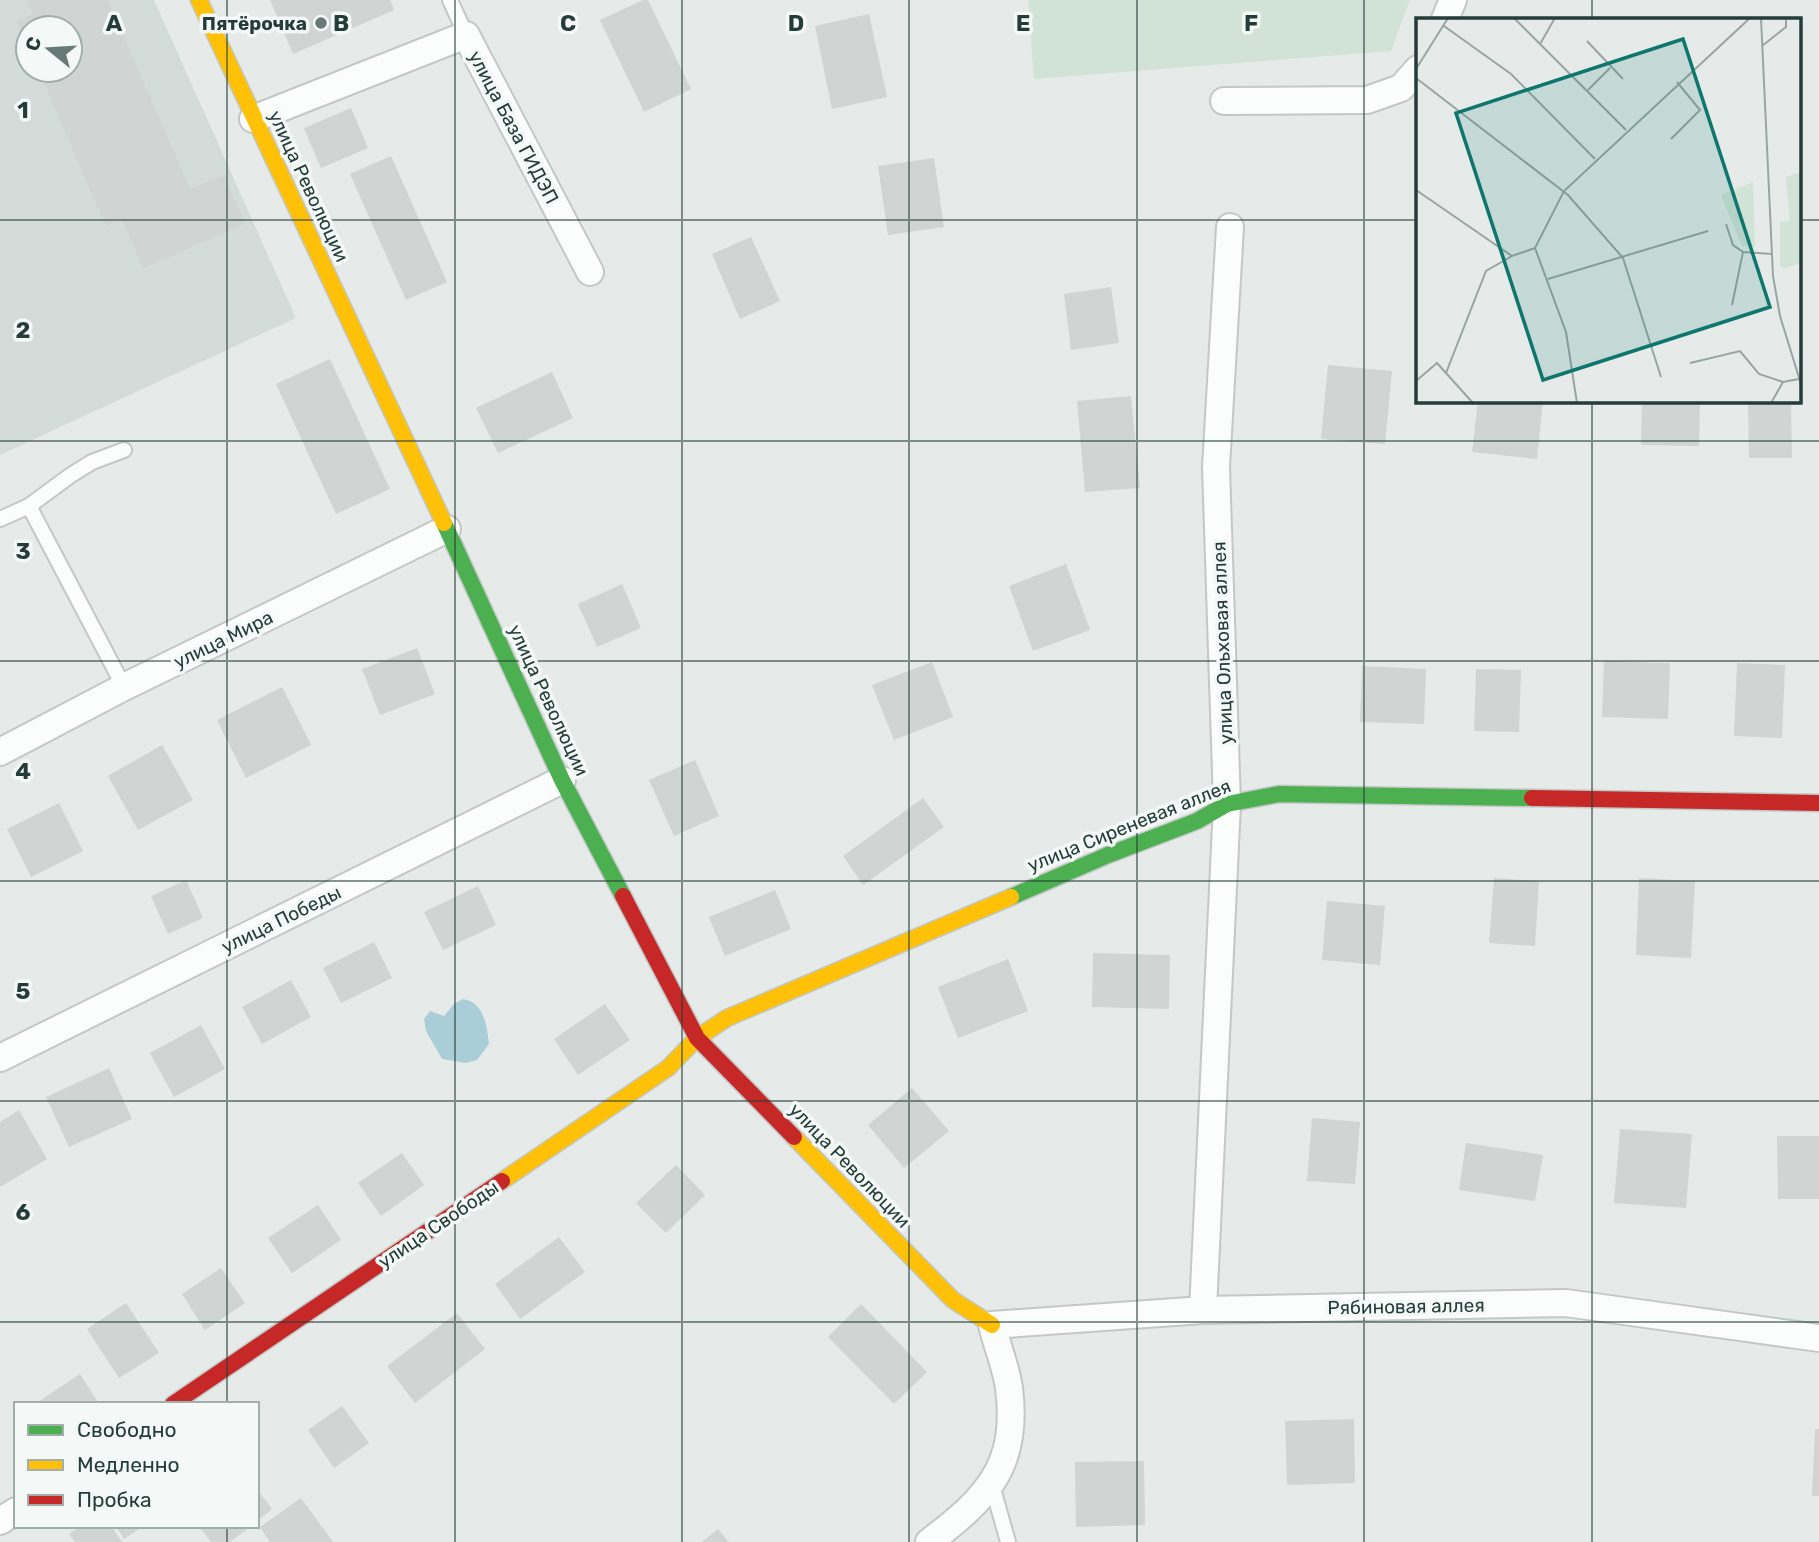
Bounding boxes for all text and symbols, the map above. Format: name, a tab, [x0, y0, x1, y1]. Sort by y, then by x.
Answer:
text: A	[106, 9, 123, 37]
text: B	[333, 9, 349, 37]
text: C	[560, 9, 576, 37]
text: D	[788, 9, 804, 37]
text: E	[1016, 9, 1030, 37]
text: F	[1244, 9, 1258, 37]
place label: Пятёрочка	[202, 12, 307, 35]
north arrow	[14, 14, 84, 84]
marker: Пятёрочка	[313, 15, 329, 31]
inset map	[1416, 18, 1801, 402]
text: С	[20, 34, 46, 54]
street label: улица База ГИДЭП	[463, 47, 564, 208]
text: 1	[17, 96, 29, 124]
street label: улица Революции	[263, 107, 354, 266]
text: 2	[16, 316, 30, 344]
text: 3	[15, 537, 31, 565]
street label: улица Ольховая аллея	[1207, 541, 1238, 745]
street label: улица Мира	[170, 605, 277, 673]
street label: улица Революции	[503, 621, 594, 780]
text: 4	[15, 757, 31, 785]
street label: улица Сиреневая аллея	[1024, 774, 1234, 877]
street label: улица Победы	[218, 881, 345, 958]
text: 5	[16, 977, 31, 1005]
street label: улица Революции	[784, 1098, 915, 1233]
street label: улица Свободы	[374, 1176, 503, 1273]
text: 6	[16, 1198, 31, 1226]
street label: Рябиновая аллея	[1327, 1294, 1485, 1319]
legend	[14, 1402, 259, 1528]
text: Свободно	[77, 1417, 177, 1442]
text: Медленно	[77, 1452, 180, 1477]
text: Пробка	[77, 1487, 152, 1512]

